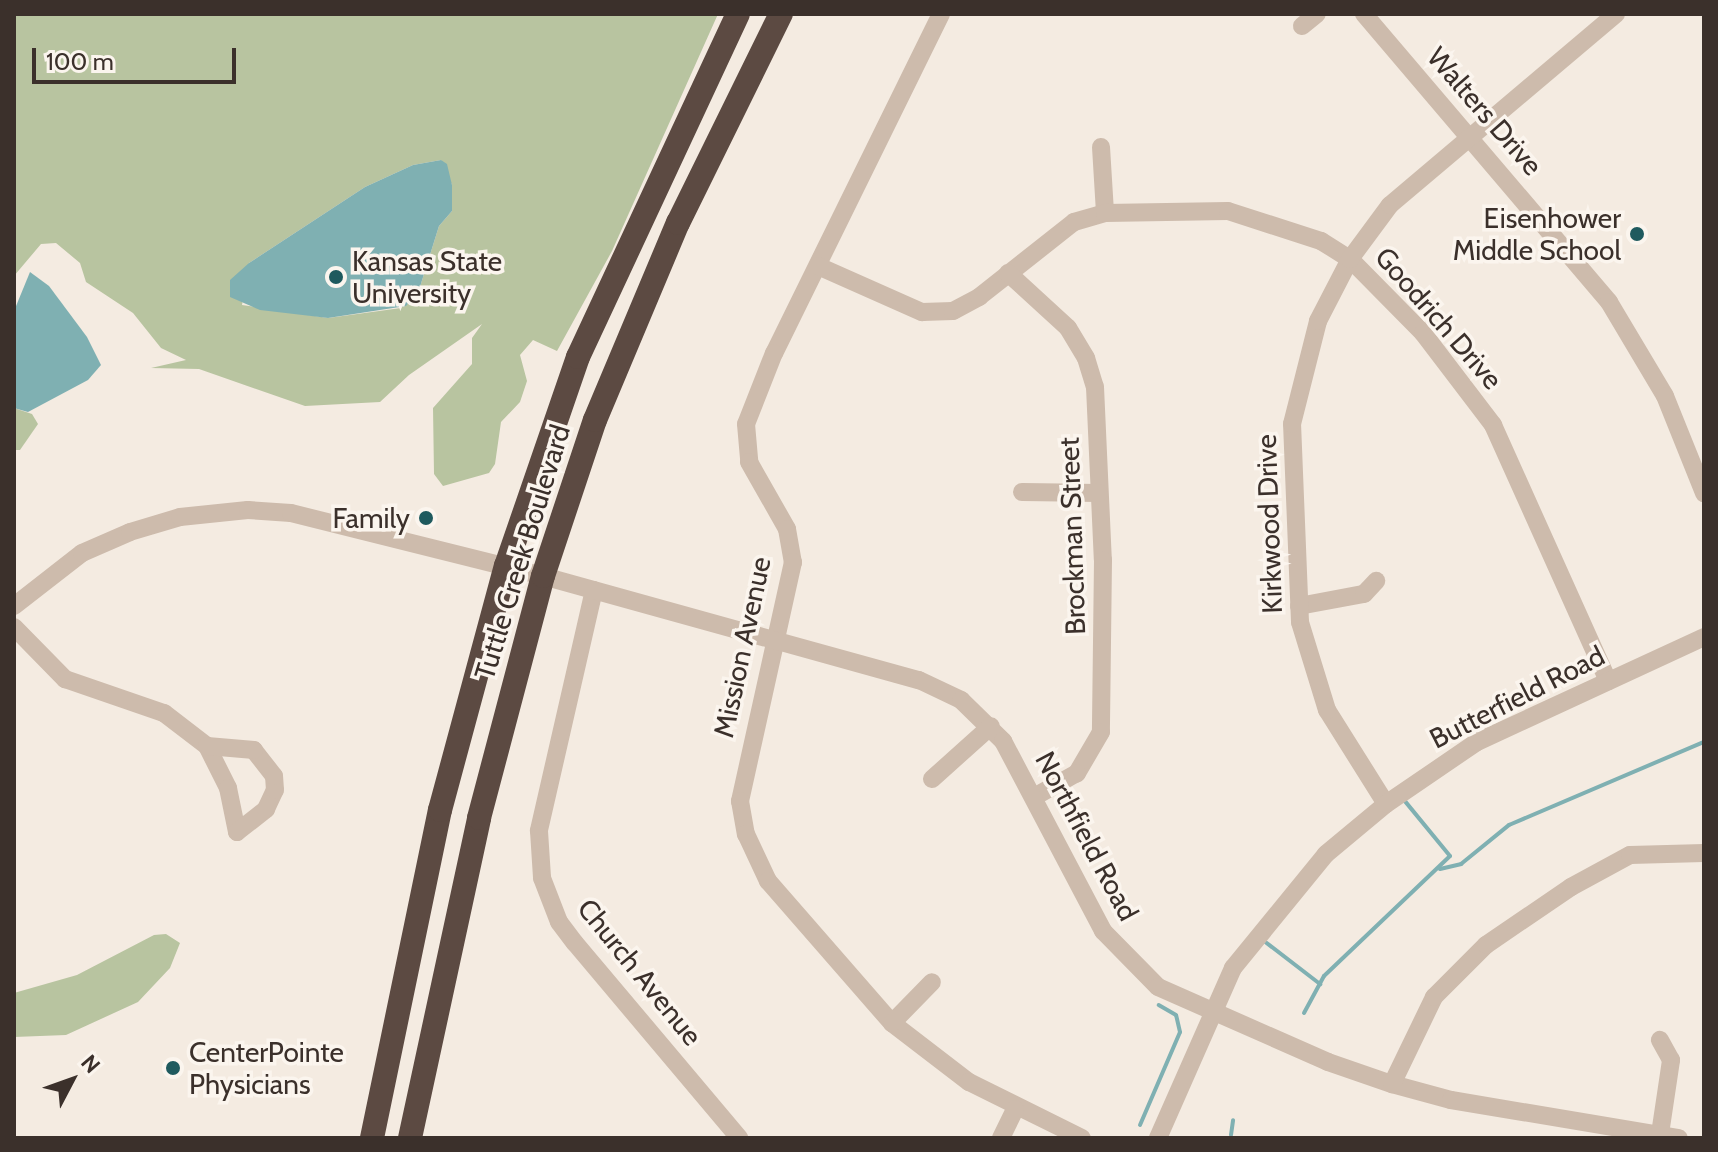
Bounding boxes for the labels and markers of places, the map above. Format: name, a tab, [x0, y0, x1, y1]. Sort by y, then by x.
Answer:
place label: Eisenhower Middle School	[1453, 201, 1621, 267]
marker: Eisenhower Middle School	[1628, 225, 1646, 243]
place label: Kansas State University	[352, 244, 502, 310]
marker: Kansas State University	[327, 268, 345, 286]
place label: Family	[332, 501, 410, 535]
marker: Family	[417, 509, 435, 527]
place label: CenterPointe Physicians	[189, 1035, 344, 1101]
marker: CenterPointe Physicians	[164, 1059, 182, 1077]

